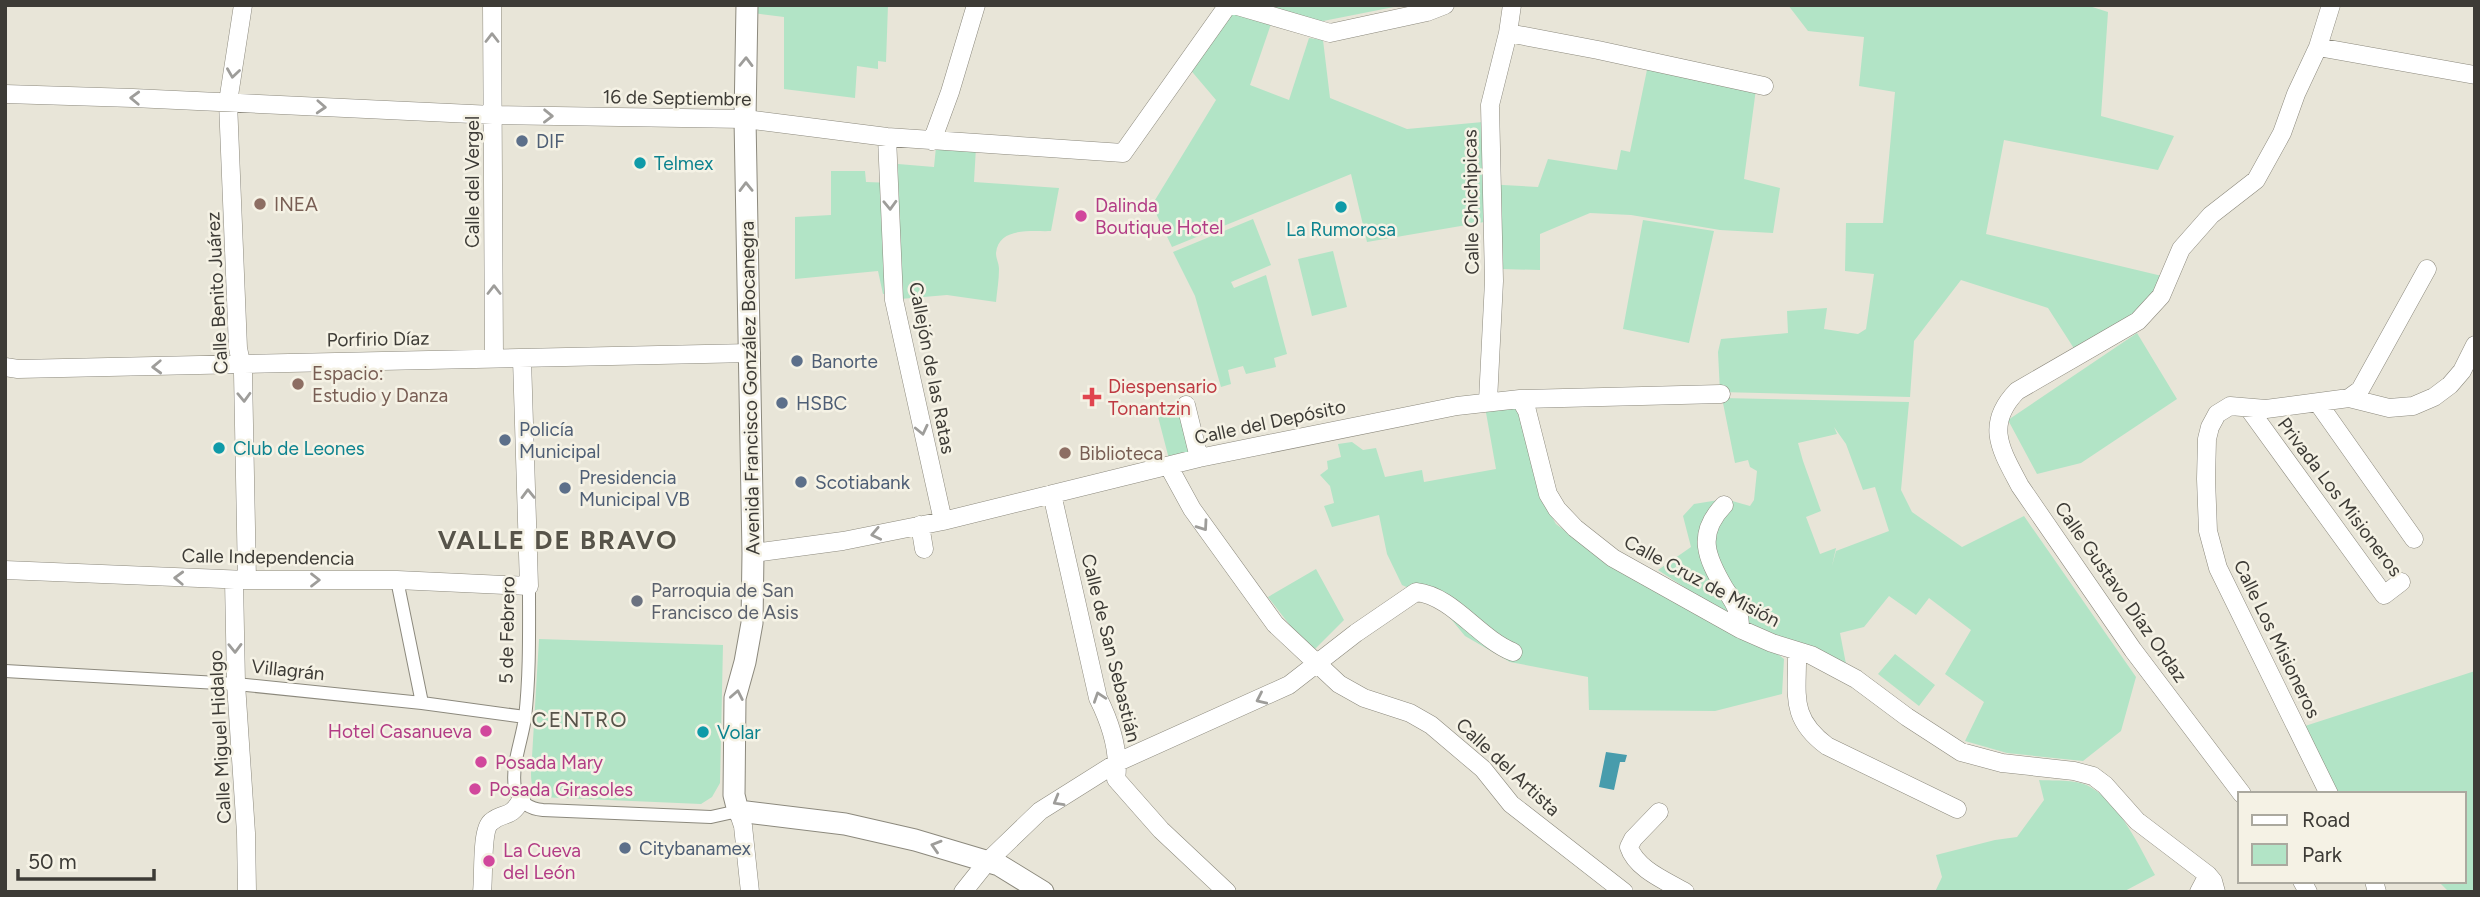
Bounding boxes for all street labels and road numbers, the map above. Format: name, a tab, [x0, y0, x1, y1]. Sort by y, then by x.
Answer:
street label: 16 de Septiembre	[602, 85, 752, 111]
street label: Calle del Vergel	[461, 116, 484, 248]
street label: Calle Chichipicas	[1458, 129, 1484, 275]
street label: Calle Benito Juárez	[201, 211, 233, 375]
street label: Avenida Francisco González Bocanegra	[736, 221, 764, 555]
street label: Callejón de las Ratas	[904, 280, 960, 456]
street label: Porfirio Díaz	[326, 327, 430, 351]
street label: Calle del Depósito	[1192, 395, 1348, 449]
street label: Privada Los Misioneros	[2273, 413, 2407, 581]
street label: Calle Gustavo Díaz Ordaz	[2050, 497, 2192, 687]
street label: Calle Cruz de Misión	[1620, 530, 1784, 632]
street label: Calle Independencia	[181, 544, 355, 570]
street label: Calle de San Sebastián	[1076, 551, 1146, 745]
street label: Calle Los Misioneros	[2229, 556, 2325, 722]
street label: 5 de Febrero	[495, 576, 519, 684]
street label: Calle Miguel Hidalgo	[204, 649, 236, 825]
street label: Villagrán	[250, 655, 326, 685]
street label: Calle del Artista	[1451, 713, 1565, 821]

